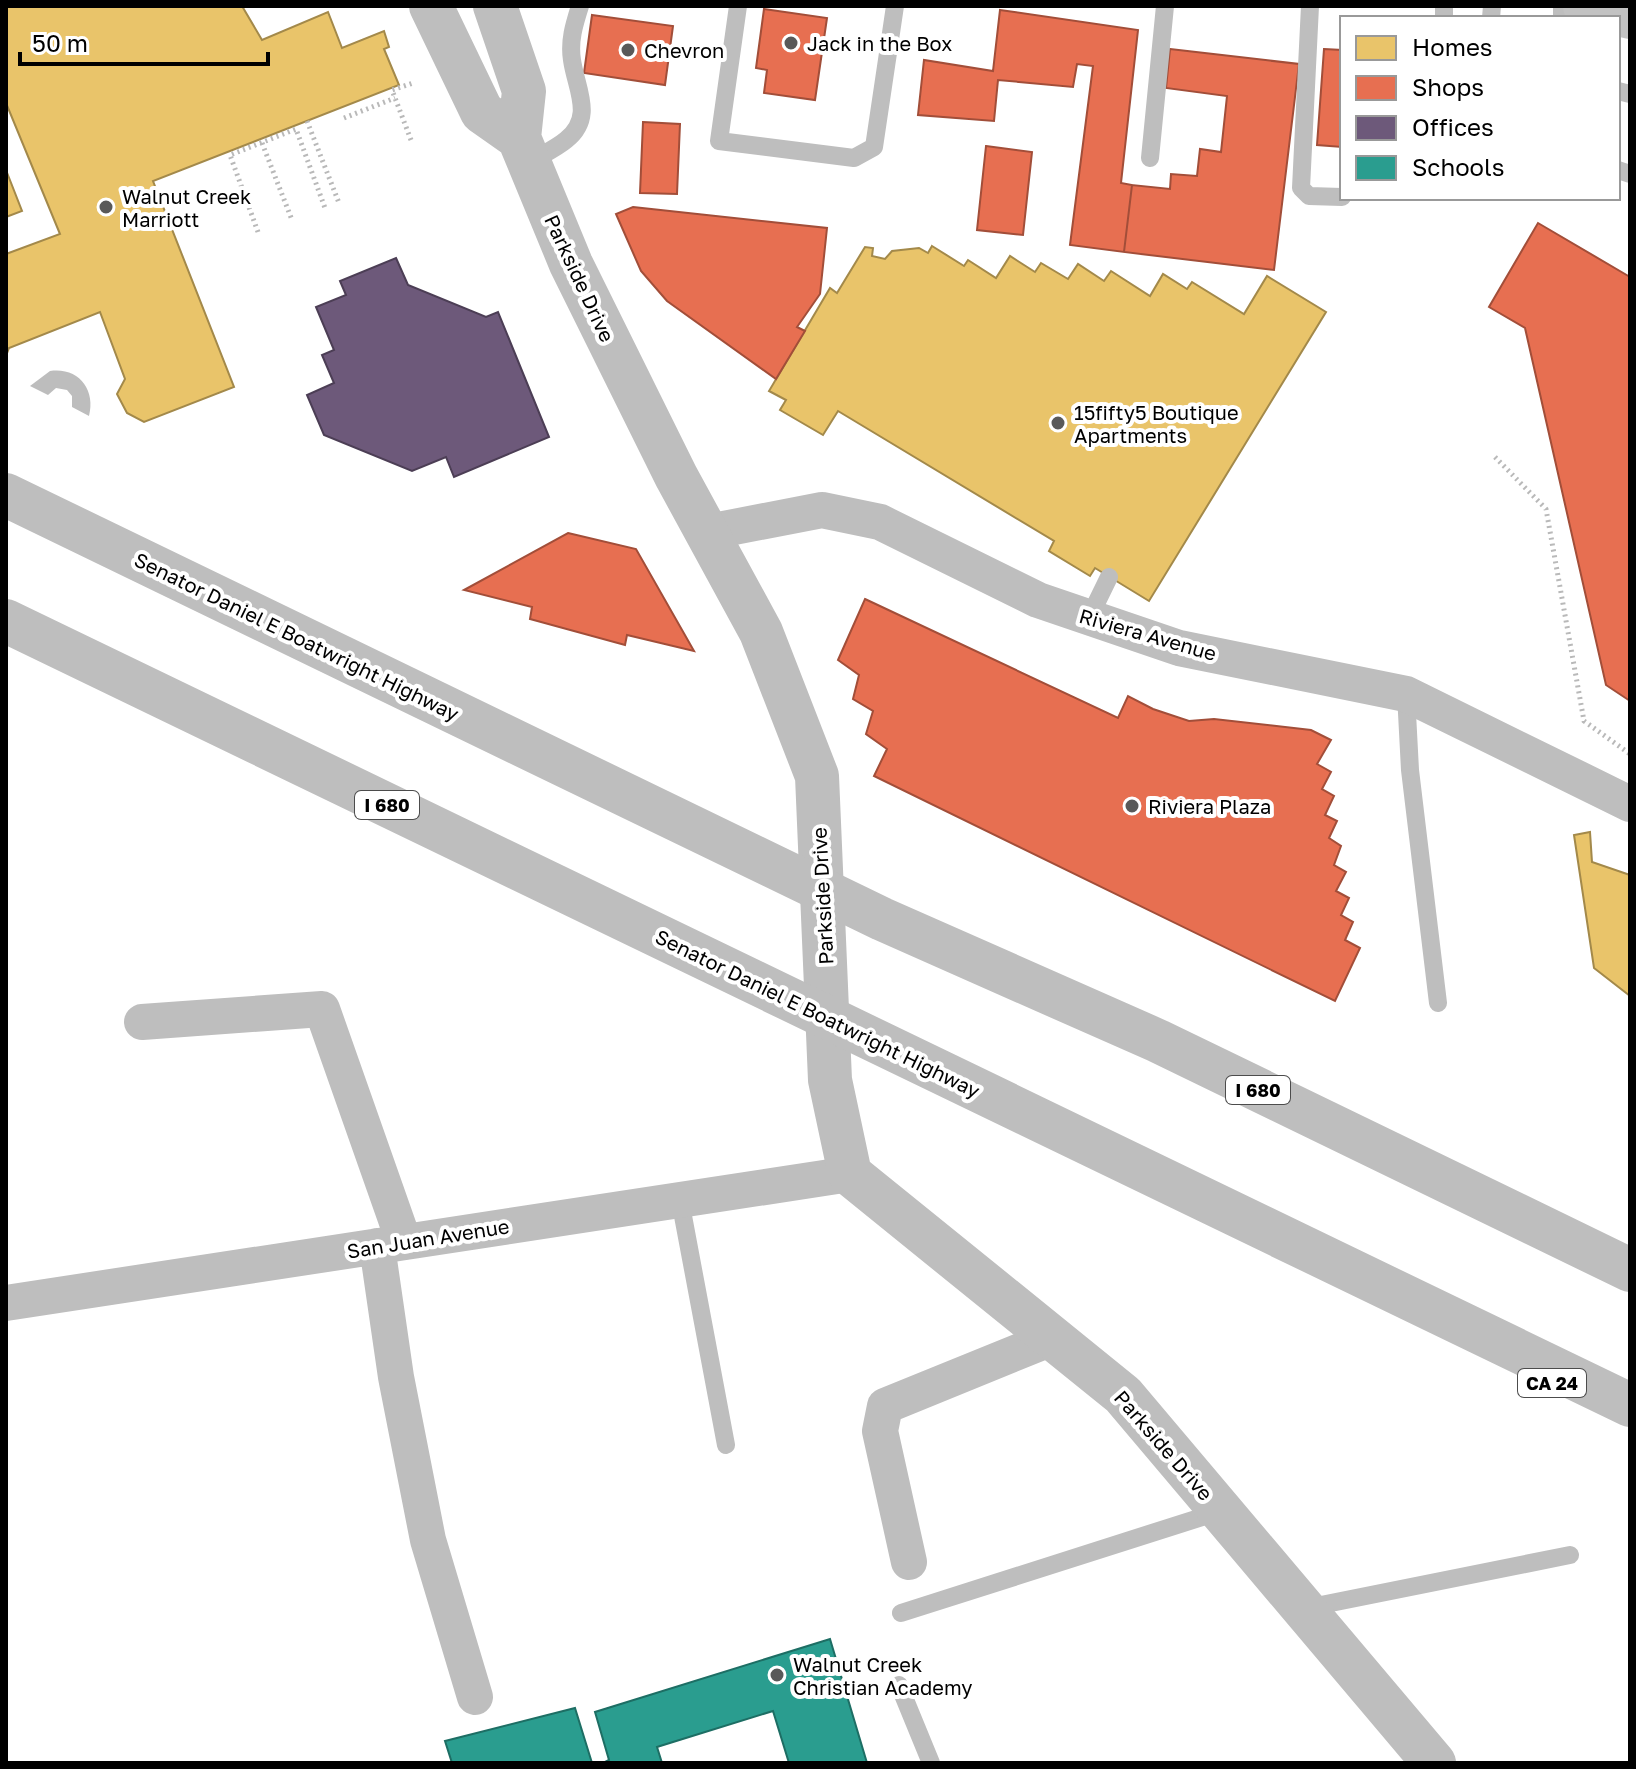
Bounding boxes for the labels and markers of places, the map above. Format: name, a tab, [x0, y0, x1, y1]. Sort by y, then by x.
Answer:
place label: Jack in the Box	[807, 31, 952, 55]
marker: Jack in the Box	[782, 34, 800, 52]
place label: Chevron	[644, 38, 724, 62]
marker: Chevron	[619, 41, 637, 59]
place label: Walnut Creek Marriott	[122, 184, 251, 231]
marker: Walnut Creek Marriott	[97, 198, 115, 216]
place label: 15fifty5 Boutique Apartments	[1074, 400, 1239, 447]
marker: 15fifty5 Boutique Apartments	[1049, 414, 1067, 432]
place label: Riviera Plaza	[1148, 794, 1271, 818]
marker: Riviera Plaza	[1123, 797, 1141, 815]
place label: Walnut Creek Christian Academy	[793, 1652, 972, 1699]
marker: Walnut Creek Christian Academy	[768, 1666, 786, 1684]

